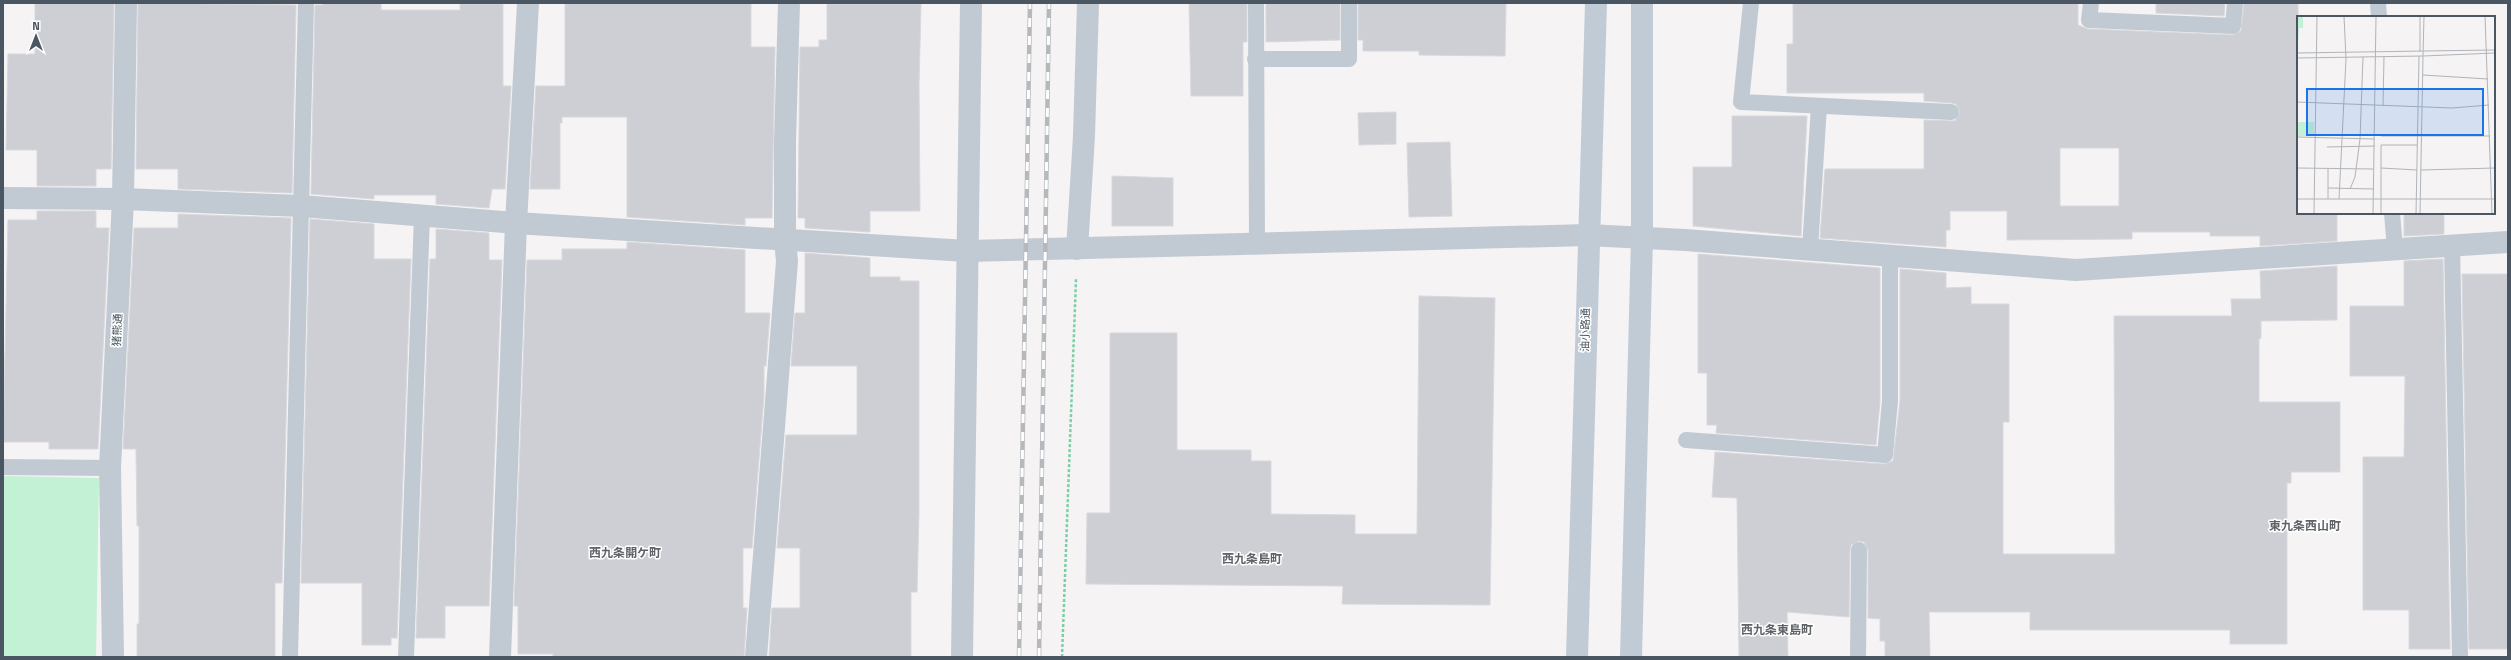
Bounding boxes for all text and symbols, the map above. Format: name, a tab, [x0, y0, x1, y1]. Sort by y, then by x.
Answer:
north arrow	[16, 16, 56, 56]
inset map	[2297, 16, 2495, 214]
text: N	[32, 18, 40, 34]
street label: 油小路通	[1577, 308, 1593, 352]
street label: 猪熊通	[108, 313, 126, 347]
district label: 東九条西山町	[2269, 516, 2341, 535]
district label: 西九条開ケ町	[589, 543, 661, 562]
district label: 西九条島町	[1222, 549, 1282, 568]
district label: 西九条東島町	[1741, 620, 1813, 639]

